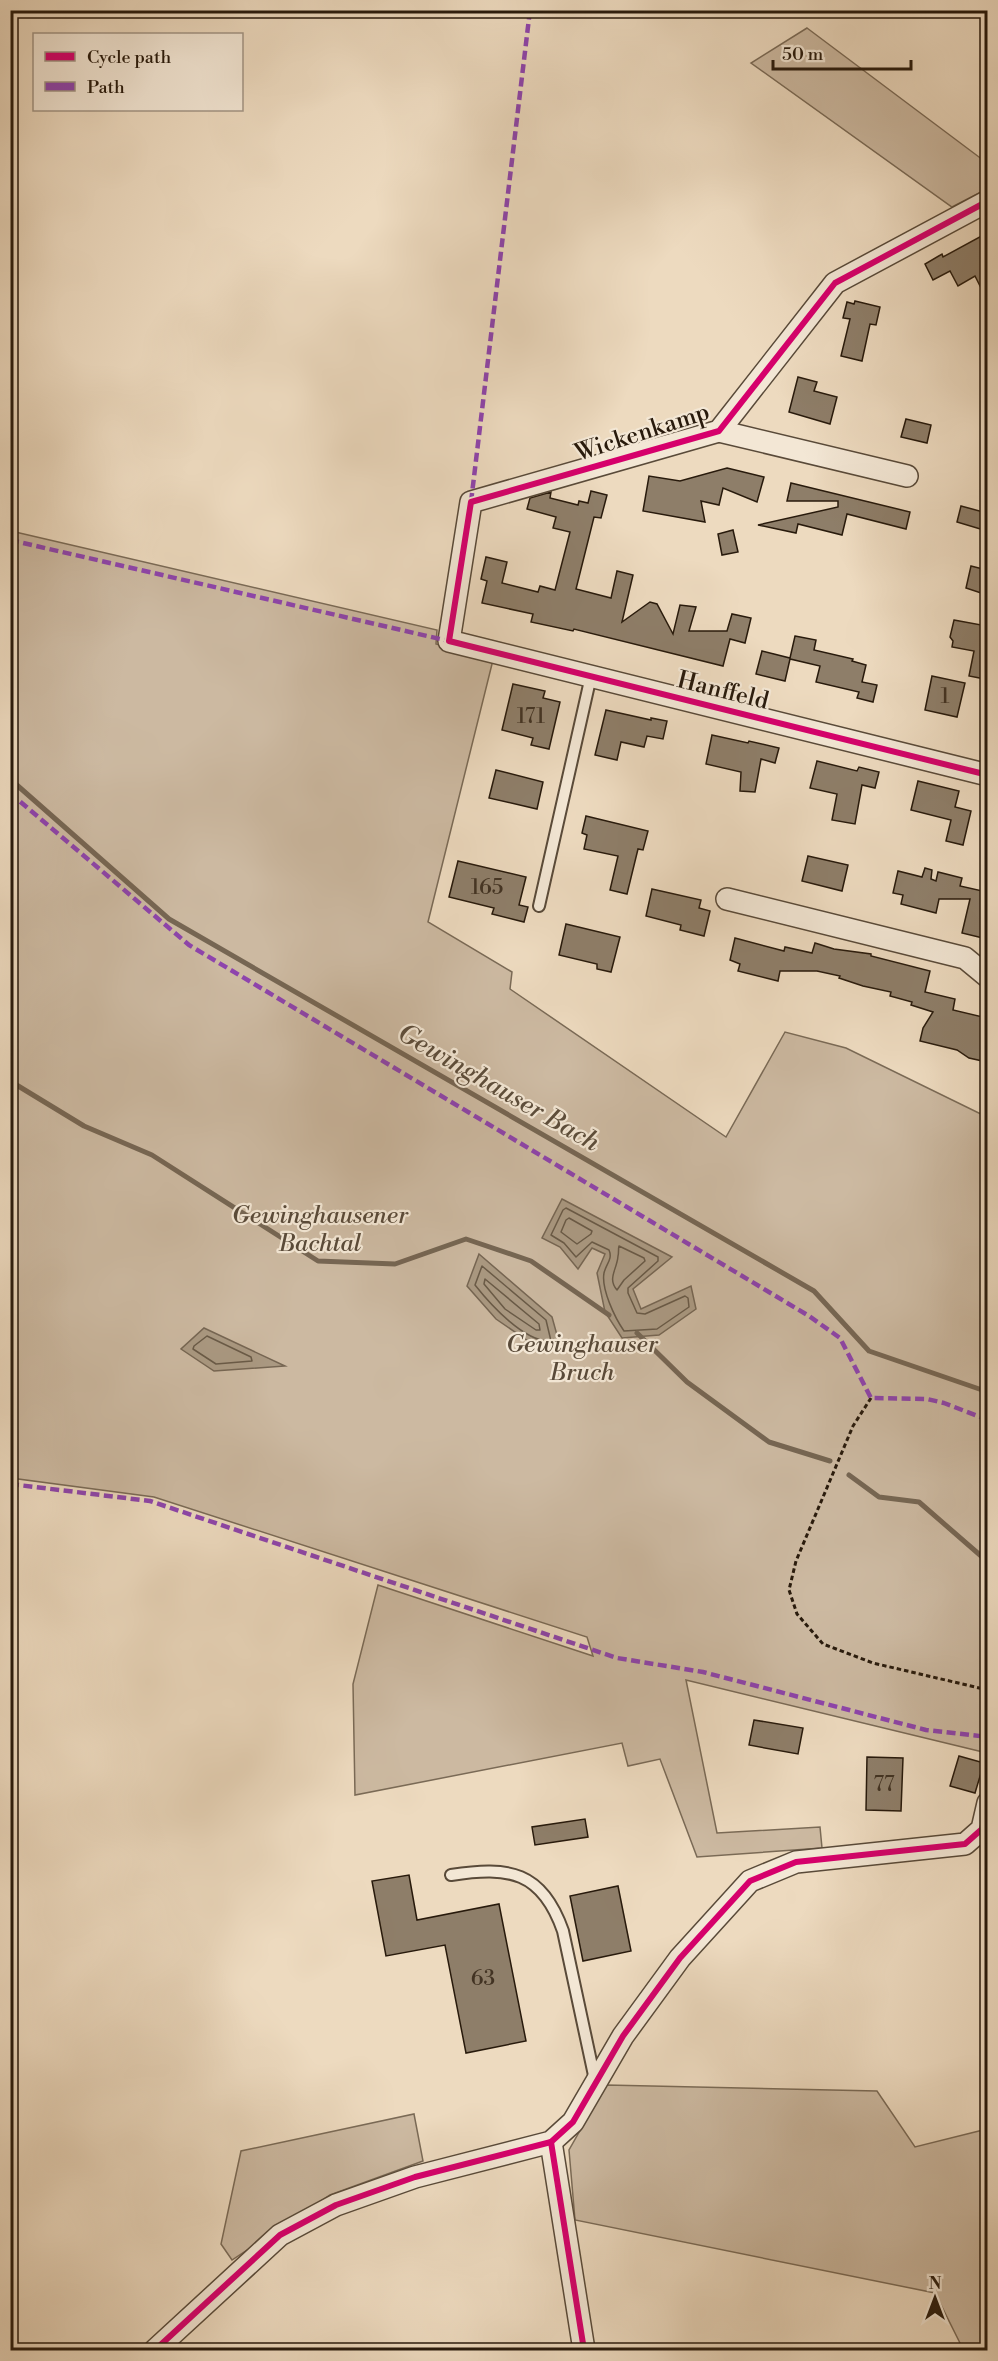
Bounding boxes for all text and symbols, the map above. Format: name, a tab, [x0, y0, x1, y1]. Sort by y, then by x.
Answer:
legend	[33, 33, 243, 111]
scale bar	[773, 33, 911, 71]
text: 50 m	[782, 43, 824, 66]
text: Cycle path	[87, 46, 171, 69]
text: Path	[87, 76, 125, 99]
street label: Wickenkamp	[570, 397, 713, 469]
street label: Hanffeld	[674, 665, 772, 717]
house number: 1	[940, 684, 950, 710]
house number: 171	[517, 704, 545, 730]
house number: 165	[471, 875, 503, 901]
water label: Gewinghauser Bach	[392, 1017, 606, 1159]
park label: Gewinghausener Bachtal	[232, 1201, 409, 1259]
park label: Gewinghauser Bruch	[506, 1330, 659, 1388]
house number: 77	[873, 1772, 895, 1798]
house number: 63	[471, 1966, 495, 1992]
north arrow	[905, 2268, 965, 2328]
text: N	[929, 2274, 942, 2294]

